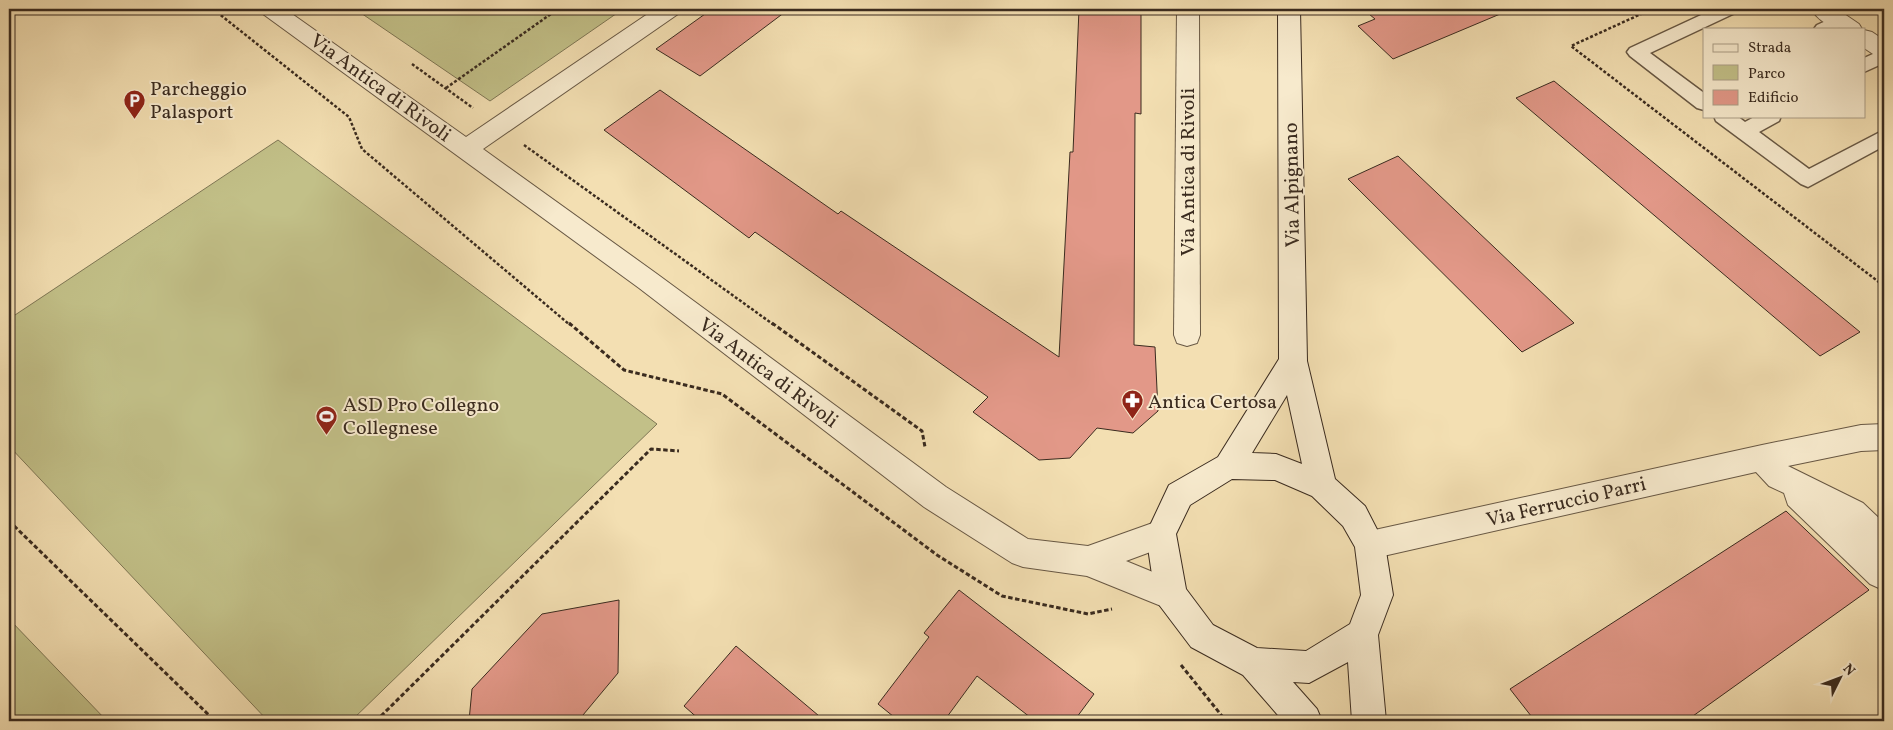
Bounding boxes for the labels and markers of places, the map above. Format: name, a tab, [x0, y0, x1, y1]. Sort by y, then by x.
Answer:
place label: Parcheggio Palasport	[150, 76, 247, 127]
parking icon: Parcheggio Palasport	[122, 88, 146, 119]
pharmacy icon: Antica Certosa	[1120, 389, 1144, 420]
place label: Antica Certosa	[1148, 389, 1277, 417]
place label: ASD Pro Collegno Collegnese	[343, 392, 499, 443]
sports icon: ASD Pro Collegno Collegnese	[315, 404, 339, 435]

